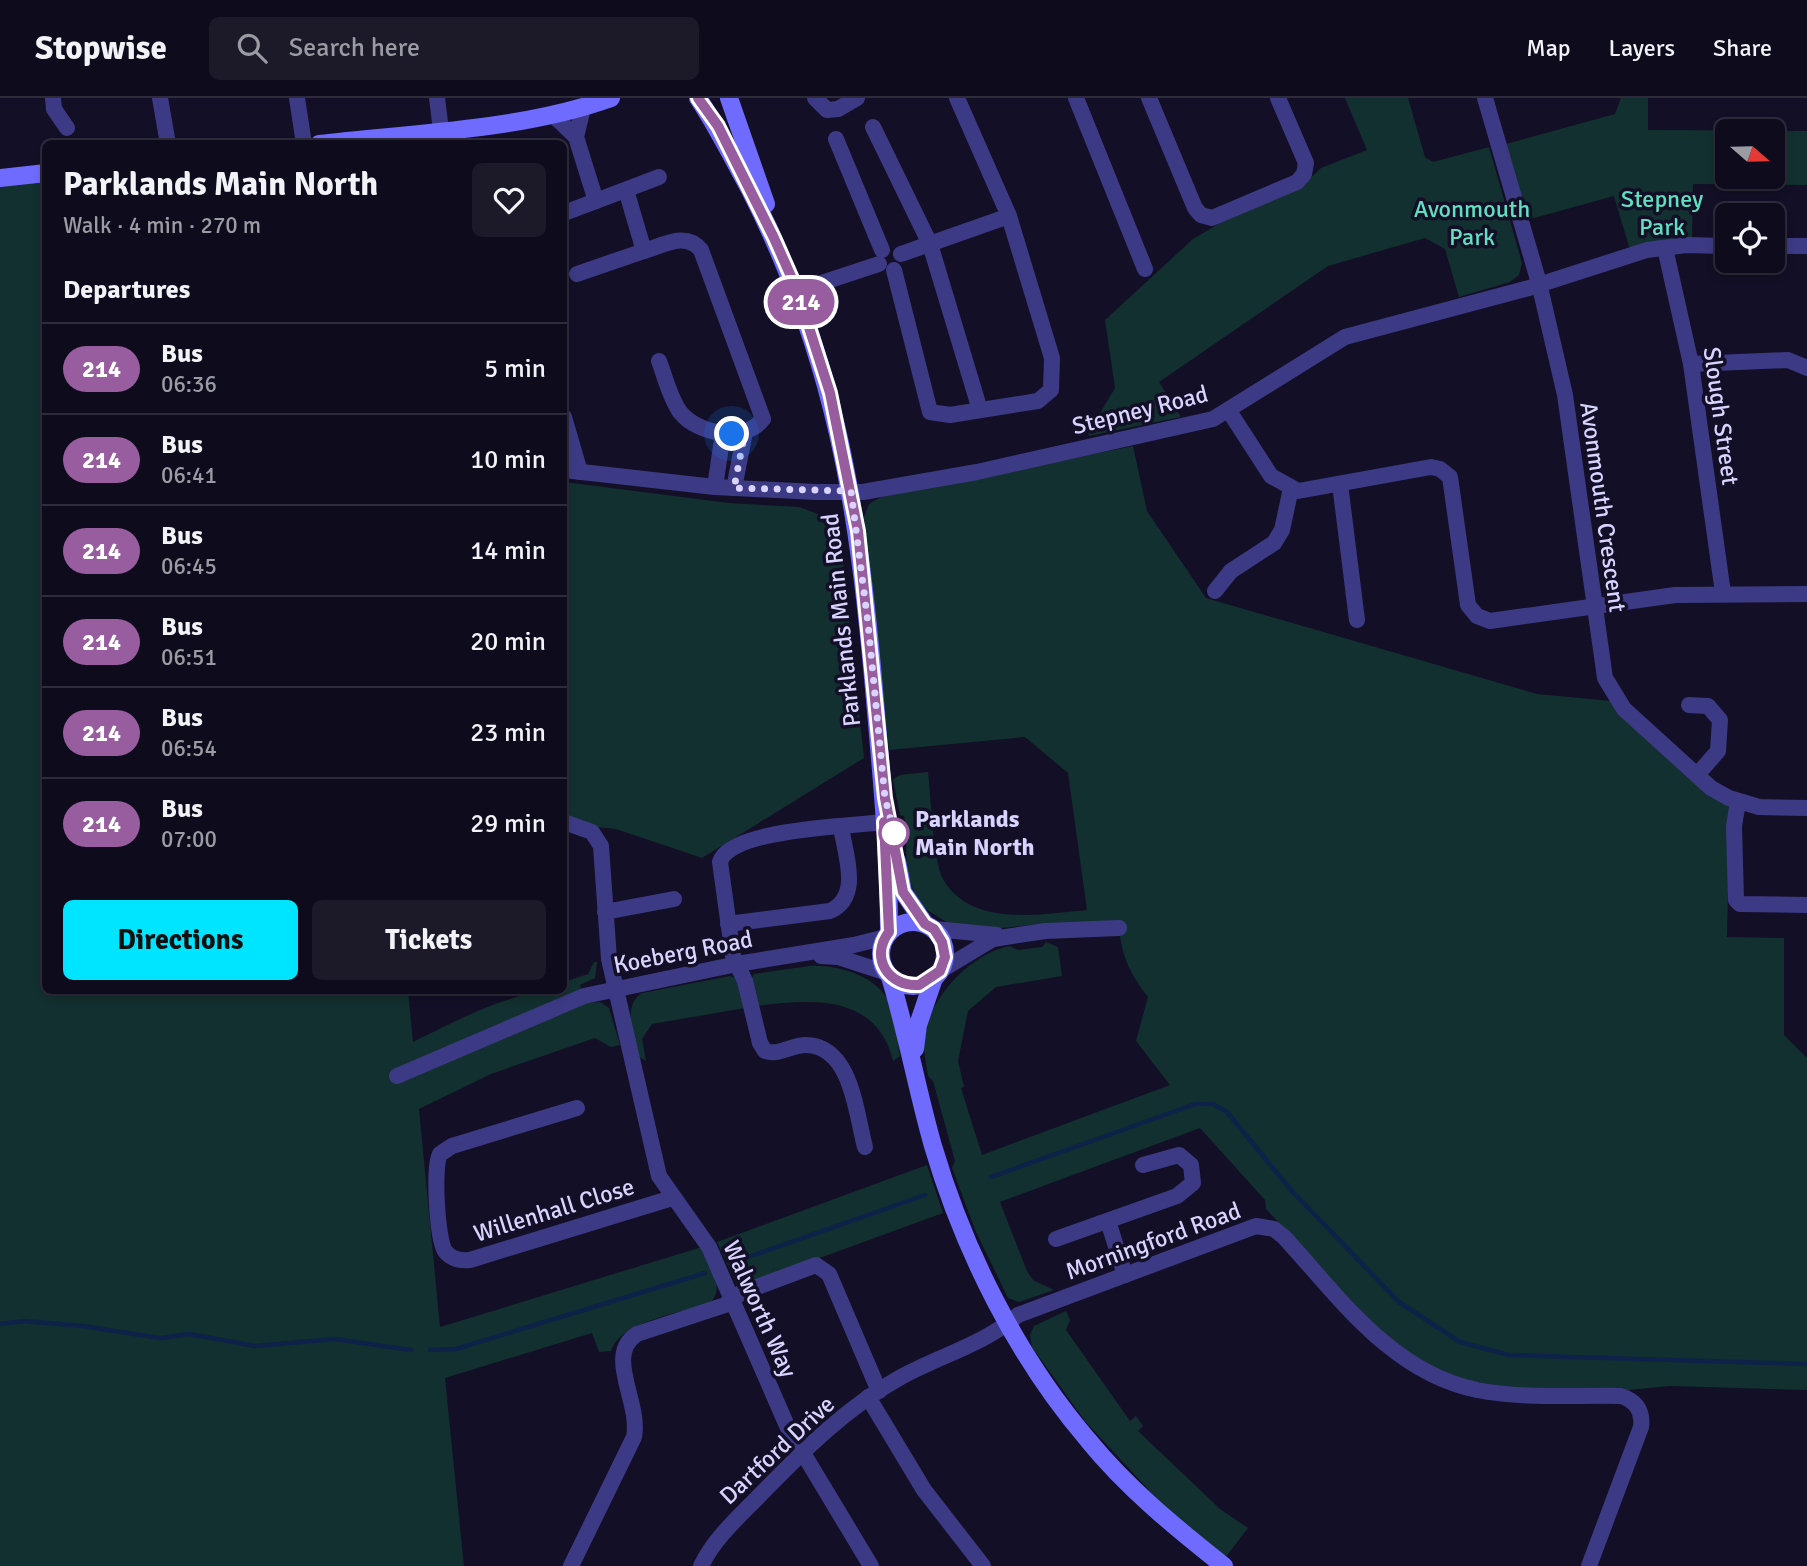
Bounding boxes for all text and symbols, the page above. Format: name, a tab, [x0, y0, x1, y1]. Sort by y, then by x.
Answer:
search box	[209, 17, 699, 80]
text: Stopwise	[35, 28, 167, 69]
icon: search	[233, 29, 271, 67]
text: Search here	[289, 32, 420, 64]
text: Map	[1526, 33, 1571, 63]
text: Layers	[1609, 33, 1675, 63]
text: Share	[1713, 33, 1772, 63]
north arrow	[1715, 119, 1785, 189]
map controls	[1715, 119, 1785, 273]
button: heart	[472, 163, 546, 237]
text: Parklands Main North	[63, 164, 378, 205]
park label: Stepney Park	[1621, 184, 1703, 242]
park label: Avonmouth Park	[1414, 194, 1530, 252]
button: locate	[1715, 203, 1785, 273]
text: Walk · 4 min · 270 m	[63, 211, 261, 240]
text: Departures	[63, 274, 190, 306]
line badge: 214	[761, 279, 841, 325]
text: 214	[782, 287, 820, 317]
text: Bus	[161, 338, 203, 370]
street label: Slough Street	[1696, 345, 1746, 487]
text: 5 min	[484, 353, 546, 385]
text: 214	[82, 354, 121, 384]
text: 06:36	[161, 370, 217, 399]
street label: Stepney Road	[1069, 379, 1211, 441]
street label: Avonmouth Crescent	[1573, 400, 1633, 614]
your location	[714, 416, 749, 451]
text: Bus	[161, 429, 203, 461]
text: 10 min	[470, 444, 546, 476]
text: 214	[82, 445, 121, 475]
text: 06:41	[161, 461, 217, 490]
street label: Parklands Main Road	[815, 512, 867, 728]
text: Bus	[161, 520, 203, 552]
text: 14 min	[470, 535, 546, 567]
text: 214	[82, 536, 121, 566]
text: 06:45	[161, 552, 217, 581]
text: Bus	[161, 611, 203, 643]
text: 20 min	[470, 626, 546, 658]
text: 214	[82, 627, 121, 657]
text: 06:51	[161, 643, 217, 672]
text: Bus	[161, 702, 203, 734]
text: 23 min	[470, 717, 546, 749]
text: 214	[82, 718, 121, 748]
text: 06:54	[161, 734, 217, 763]
text: Bus	[161, 793, 203, 825]
place label: Parklands Main North	[915, 804, 1035, 862]
text: 29 min	[470, 808, 546, 840]
text: 214	[82, 809, 121, 839]
marker: Parklands Main North	[879, 818, 909, 848]
text: 07:00	[161, 825, 217, 854]
button: Directions	[63, 900, 298, 980]
button: Tickets	[312, 900, 546, 980]
street label: Koeberg Road	[611, 924, 755, 980]
street label: Willenhall Close	[470, 1171, 638, 1249]
street label: Morningford Road	[1061, 1195, 1245, 1287]
street label: Walworth Way	[716, 1236, 804, 1382]
street label: Dartford Drive	[713, 1389, 841, 1511]

